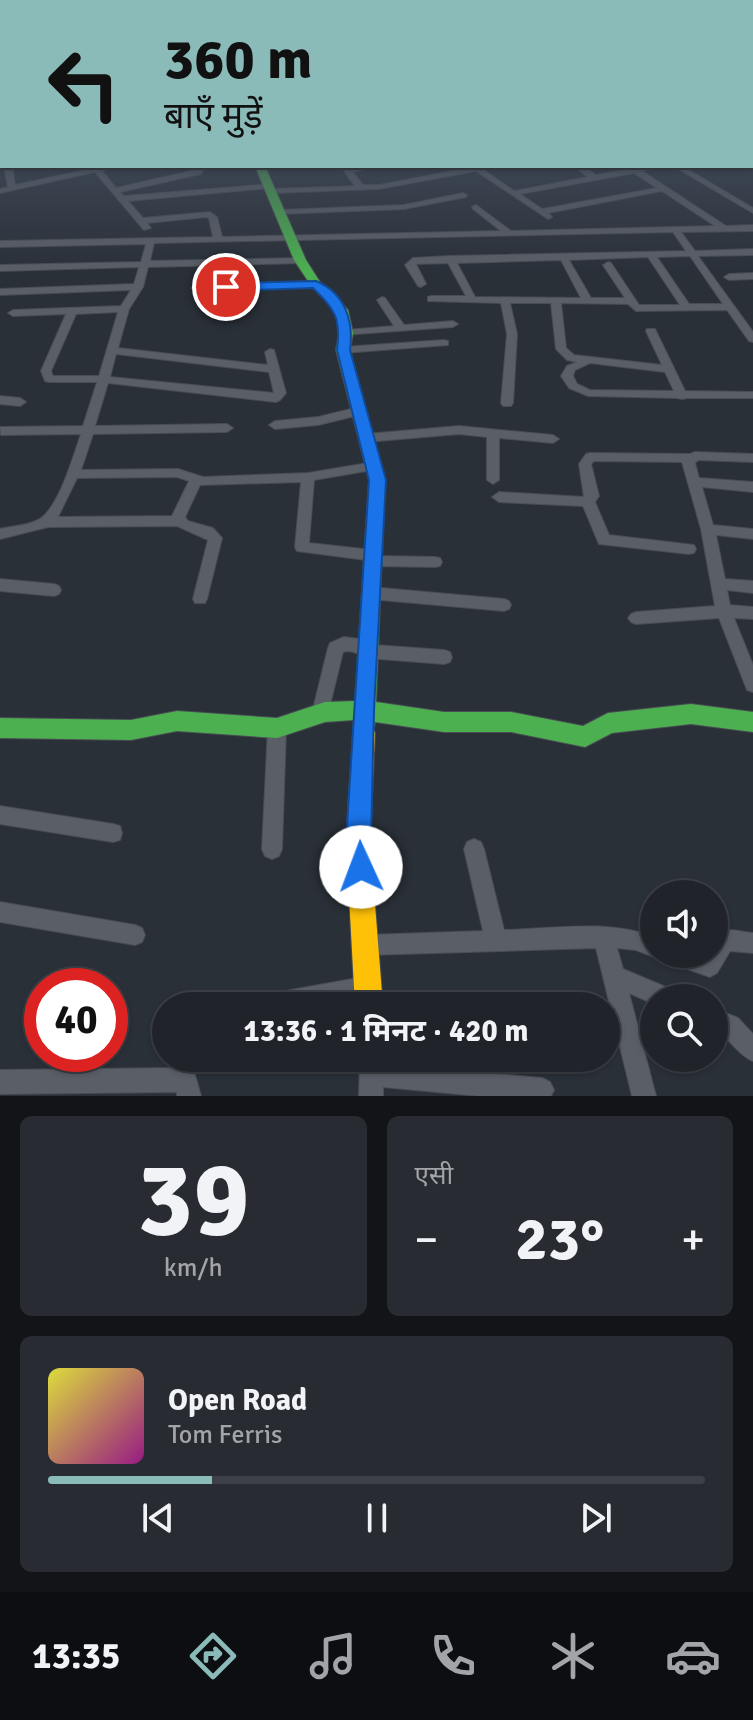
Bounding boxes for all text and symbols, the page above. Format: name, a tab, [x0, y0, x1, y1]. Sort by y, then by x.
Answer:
text: 360 m	[164, 25, 312, 94]
icon: left	[32, 32, 136, 136]
text: बाएँ मुड़ें	[164, 94, 263, 139]
pin	[192, 253, 260, 321]
icon: arrive	[204, 265, 248, 309]
position arrow	[319, 825, 403, 909]
map controls	[640, 880, 728, 1072]
button: sound	[640, 880, 728, 968]
speed limit sign: 40	[24, 968, 128, 1072]
button: search	[640, 984, 728, 1072]
text: 13:36 · 1 मिनट · 420 m	[243, 1013, 529, 1050]
text: 39	[137, 1136, 249, 1264]
text: एसी	[415, 1160, 453, 1192]
text: 23°	[515, 1203, 604, 1277]
text: −	[415, 1213, 438, 1267]
text: +	[681, 1213, 705, 1267]
text: km/h	[164, 1252, 223, 1284]
text: Open Road	[168, 1382, 307, 1419]
text: Tom Ferris	[168, 1419, 282, 1451]
icon: previous	[136, 1496, 180, 1540]
icon: pause	[355, 1496, 399, 1540]
icon: next	[574, 1496, 618, 1540]
icon: directions	[185, 1628, 241, 1684]
icon: music	[305, 1628, 361, 1684]
icon: phone	[425, 1628, 481, 1684]
icon: climate	[545, 1628, 601, 1684]
icon: car	[665, 1628, 721, 1684]
text: 13:35	[32, 1634, 120, 1679]

